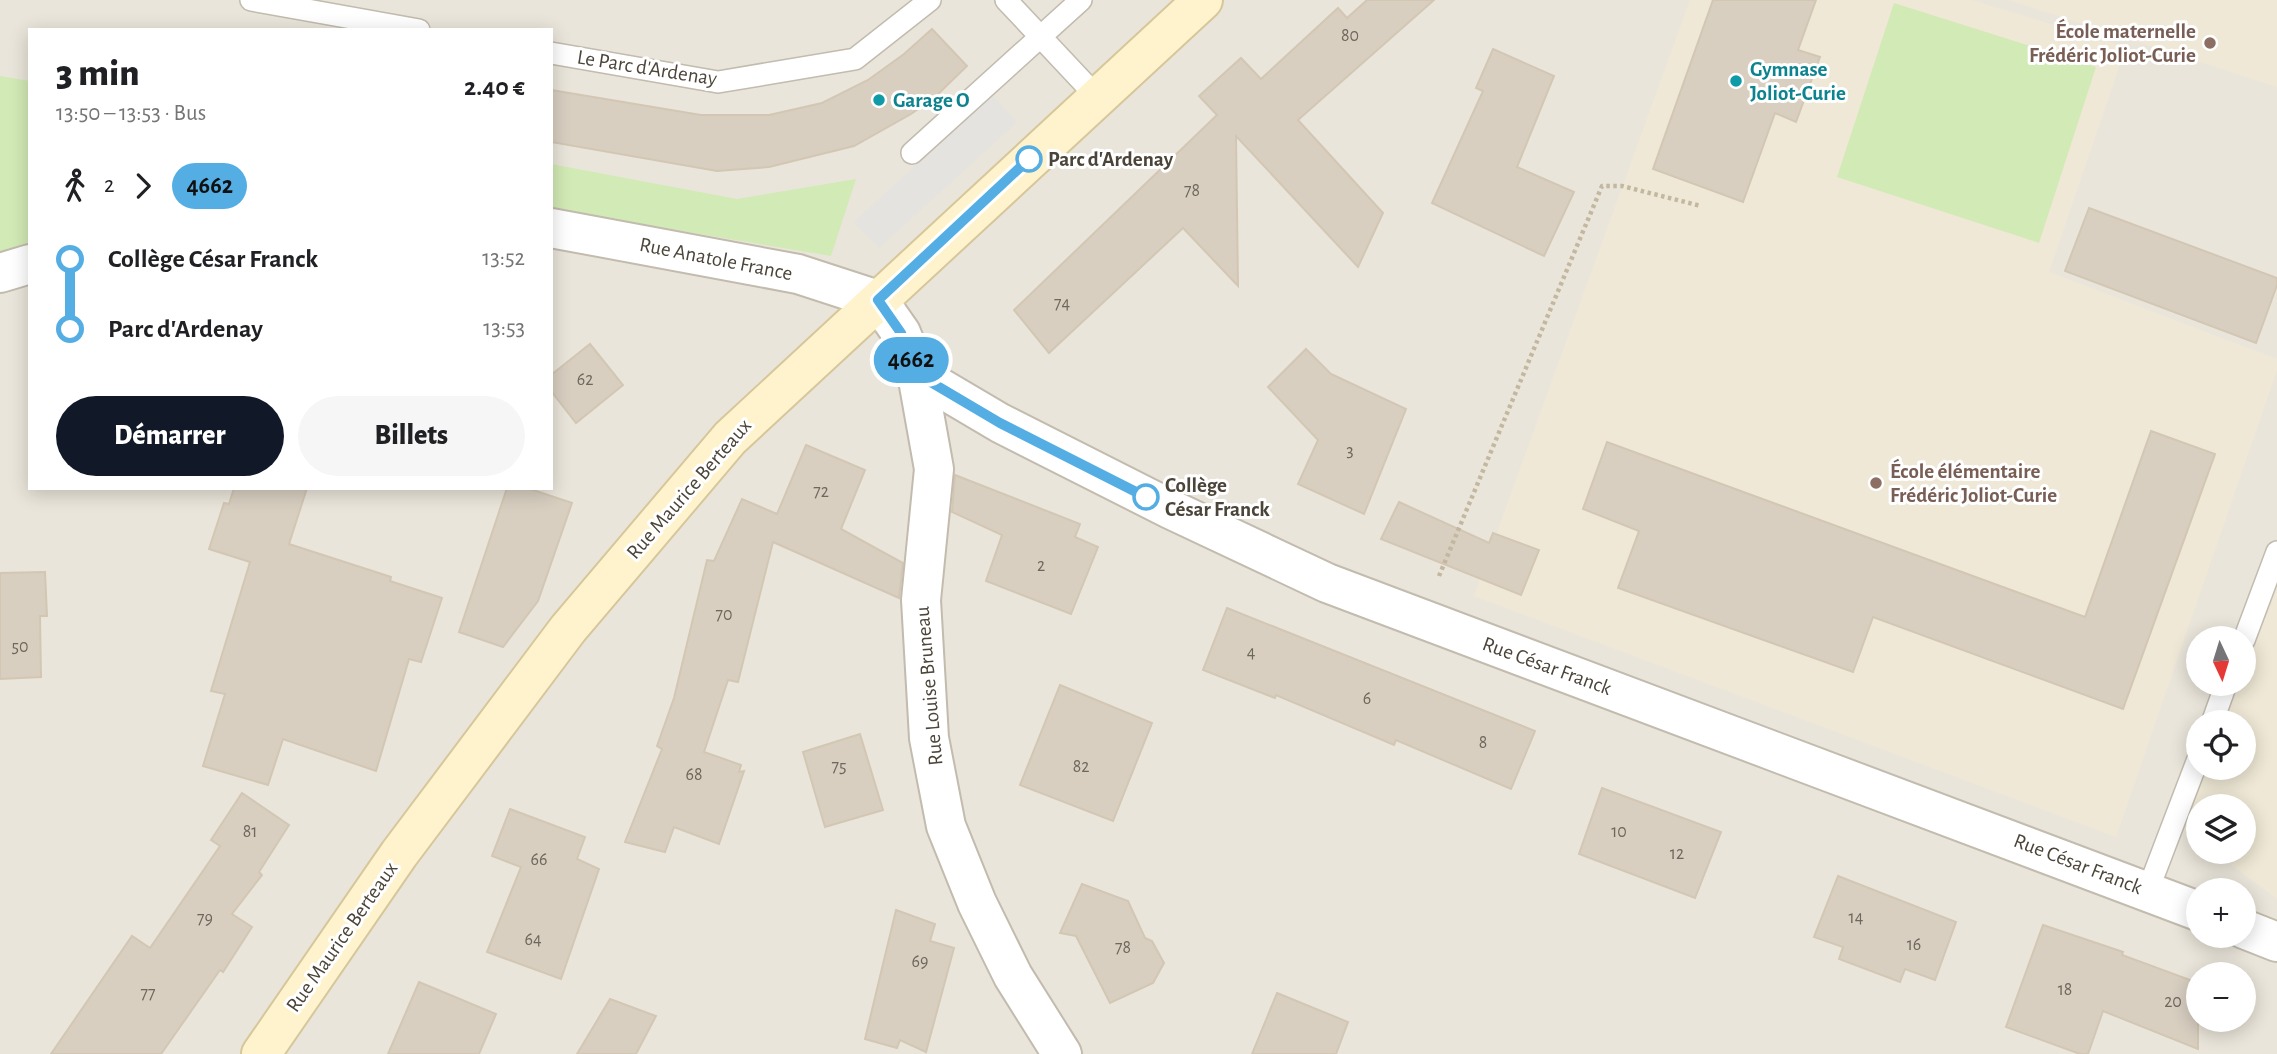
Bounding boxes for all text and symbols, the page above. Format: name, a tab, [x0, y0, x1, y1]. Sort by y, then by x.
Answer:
place label: École maternelle Frédéric Joliot-Curie	[2029, 18, 2196, 66]
house number: 80	[1341, 27, 1359, 45]
marker: École maternelle Frédéric Joliot-Curie	[2202, 35, 2218, 51]
street label: Le Parc d'Ardenay	[576, 47, 718, 89]
text: 3 min	[56, 55, 140, 93]
place label: Gymnase Joliot-Curie	[1750, 59, 1846, 104]
marker: Gymnase Joliot-Curie	[1728, 73, 1744, 89]
text: 2.40 €	[464, 74, 525, 100]
place label: Garage O	[893, 90, 970, 111]
marker: Garage O	[871, 92, 887, 108]
text: 13:50 – 13:53 · Bus	[56, 102, 206, 125]
marker: Parc d'Ardenay	[1016, 146, 1042, 172]
place label: Parc d'Ardenay	[1048, 149, 1174, 170]
icon: walk	[56, 167, 94, 205]
icon: forward	[124, 167, 162, 205]
text: 2	[104, 174, 114, 197]
text: 4662	[186, 174, 233, 198]
house number: 78	[1184, 182, 1200, 200]
street label: Rue Anatole France	[638, 234, 794, 284]
text: Collège César Franck	[108, 246, 318, 272]
text: 13:52	[482, 247, 525, 270]
house number: 74	[1054, 295, 1070, 313]
text: Parc d'Ardenay	[108, 316, 263, 342]
text: 13:53	[483, 317, 525, 340]
line badge: 4662	[862, 337, 960, 383]
text: 4662	[888, 348, 934, 372]
house number: 62	[577, 371, 593, 389]
button: Démarrer	[56, 396, 284, 476]
button: Billets	[298, 396, 525, 476]
street label: Rue Maurice Berteaux	[623, 415, 755, 563]
house number: 3	[1346, 442, 1354, 460]
place label: École élémentaire Frédéric Joliot-Curie	[1890, 458, 2057, 506]
place label: Collège César Franck	[1165, 475, 1270, 520]
marker: École élémentaire Frédéric Joliot-Curie	[1868, 475, 1884, 491]
house number: 72	[813, 483, 829, 501]
marker: Collège César Franck	[1133, 484, 1159, 510]
house number: 2	[1037, 557, 1045, 575]
street label: Rue Louise Bruneau	[912, 605, 946, 767]
house number: 70	[715, 606, 733, 624]
north arrow	[2186, 626, 2256, 696]
map controls	[2186, 626, 2256, 1032]
street label: Rue César Franck	[1480, 633, 1615, 699]
house number: 50	[11, 638, 29, 656]
house number: 4	[1247, 644, 1256, 662]
house number: 6	[1363, 690, 1371, 708]
button: locate	[2186, 710, 2256, 780]
house number: 8	[1479, 734, 1487, 752]
house number: 75	[831, 758, 847, 776]
house number: 82	[1073, 758, 1089, 776]
house number: 68	[686, 766, 703, 784]
button: layers	[2186, 794, 2256, 864]
house number: 81	[243, 823, 257, 841]
house number: 10	[1611, 823, 1627, 841]
street label: Rue César Franck	[2011, 830, 2145, 898]
house number: 12	[1670, 845, 1684, 863]
house number: 66	[531, 851, 547, 869]
street label: Rue Maurice Berteaux	[282, 858, 402, 1016]
button: +	[2186, 878, 2256, 948]
house number: 14	[1849, 909, 1864, 927]
house number: 79	[197, 910, 213, 928]
house number: 64	[524, 931, 542, 949]
house number: 16	[1907, 936, 1921, 954]
house number: 78	[1115, 939, 1131, 957]
house number: 69	[912, 953, 928, 971]
button: −	[2186, 962, 2256, 1032]
house number: 18	[2058, 981, 2072, 999]
house number: 77	[140, 985, 156, 1003]
house number: 20	[2164, 993, 2182, 1011]

